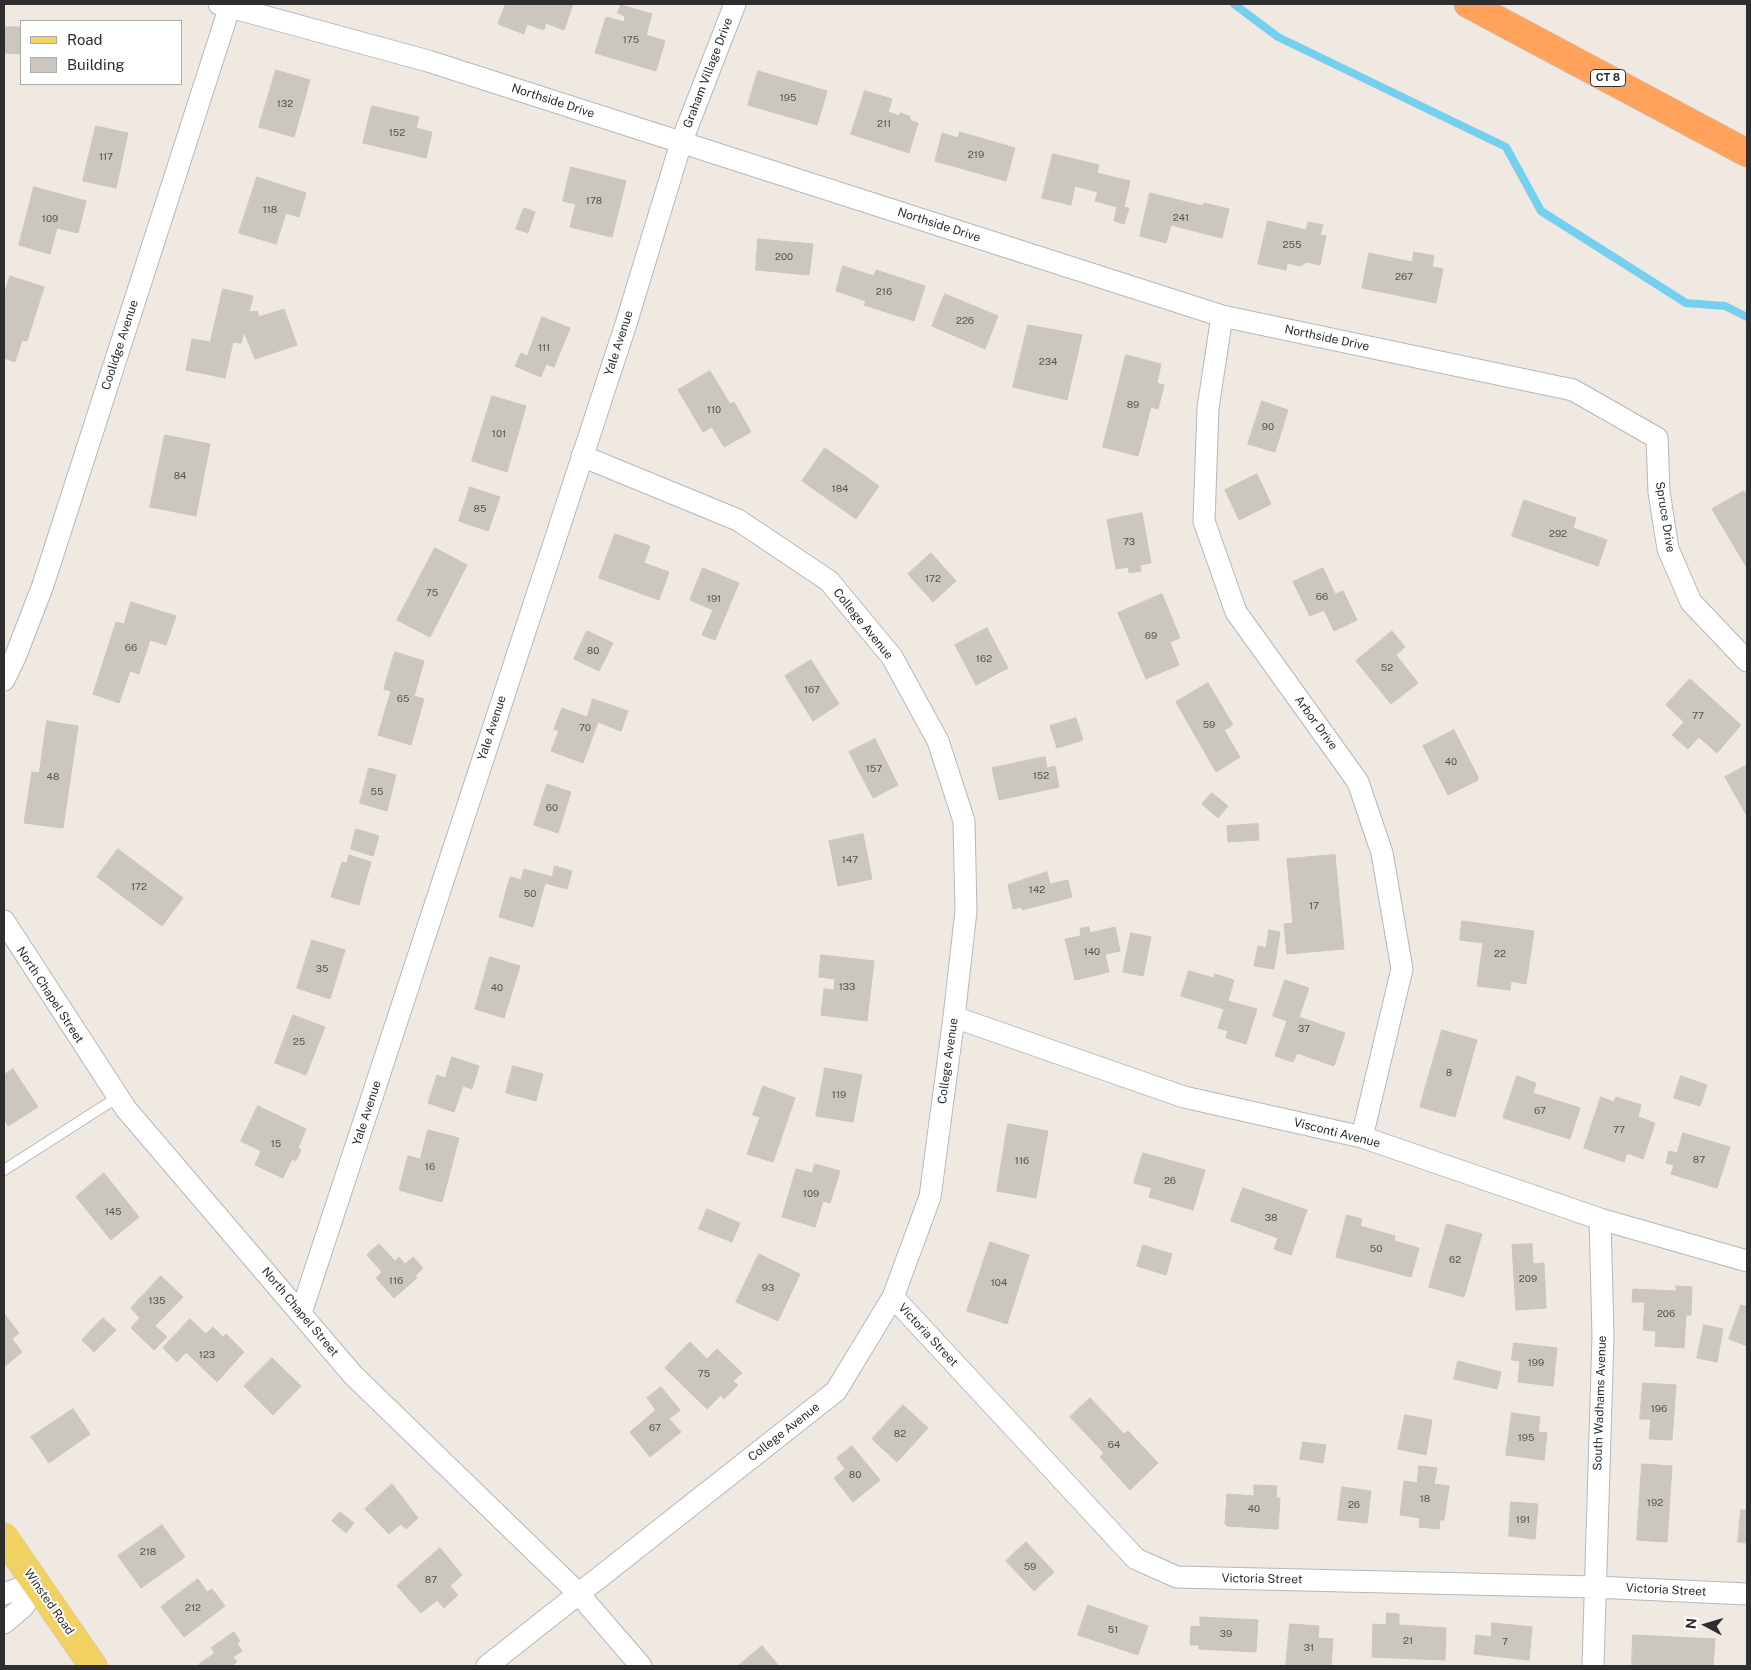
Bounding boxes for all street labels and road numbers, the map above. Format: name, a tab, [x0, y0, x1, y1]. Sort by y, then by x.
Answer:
street label: Graham Village Drive	[680, 16, 736, 130]
road number: CT 8	[1590, 70, 1626, 86]
street label: Northside Drive	[510, 81, 596, 121]
street label: Northside Drive	[896, 205, 982, 245]
street label: Coolidge Avenue	[99, 298, 141, 392]
street label: Yale Avenue	[602, 309, 636, 377]
street label: Northside Drive	[1283, 322, 1371, 354]
street label: Spruce Drive	[1652, 480, 1678, 554]
street label: College Avenue	[830, 586, 896, 662]
street label: Arbor Drive	[1292, 693, 1340, 753]
street label: Yale Avenue	[475, 694, 509, 762]
street label: North Chapel Street	[13, 944, 87, 1046]
street label: College Avenue	[935, 1017, 961, 1105]
street label: Yale Avenue	[350, 1079, 384, 1147]
street label: Visconti Avenue	[1292, 1115, 1382, 1151]
street label: North Chapel Street	[258, 1264, 342, 1360]
street label: Victoria Street	[895, 1301, 961, 1369]
street label: South Wadhams Avenue	[1590, 1335, 1610, 1471]
street label: College Avenue	[745, 1400, 823, 1464]
street label: Winsted Road	[21, 1566, 77, 1638]
street label: Victoria Street	[1221, 1571, 1303, 1587]
street label: Victoria Street	[1625, 1581, 1707, 1599]

